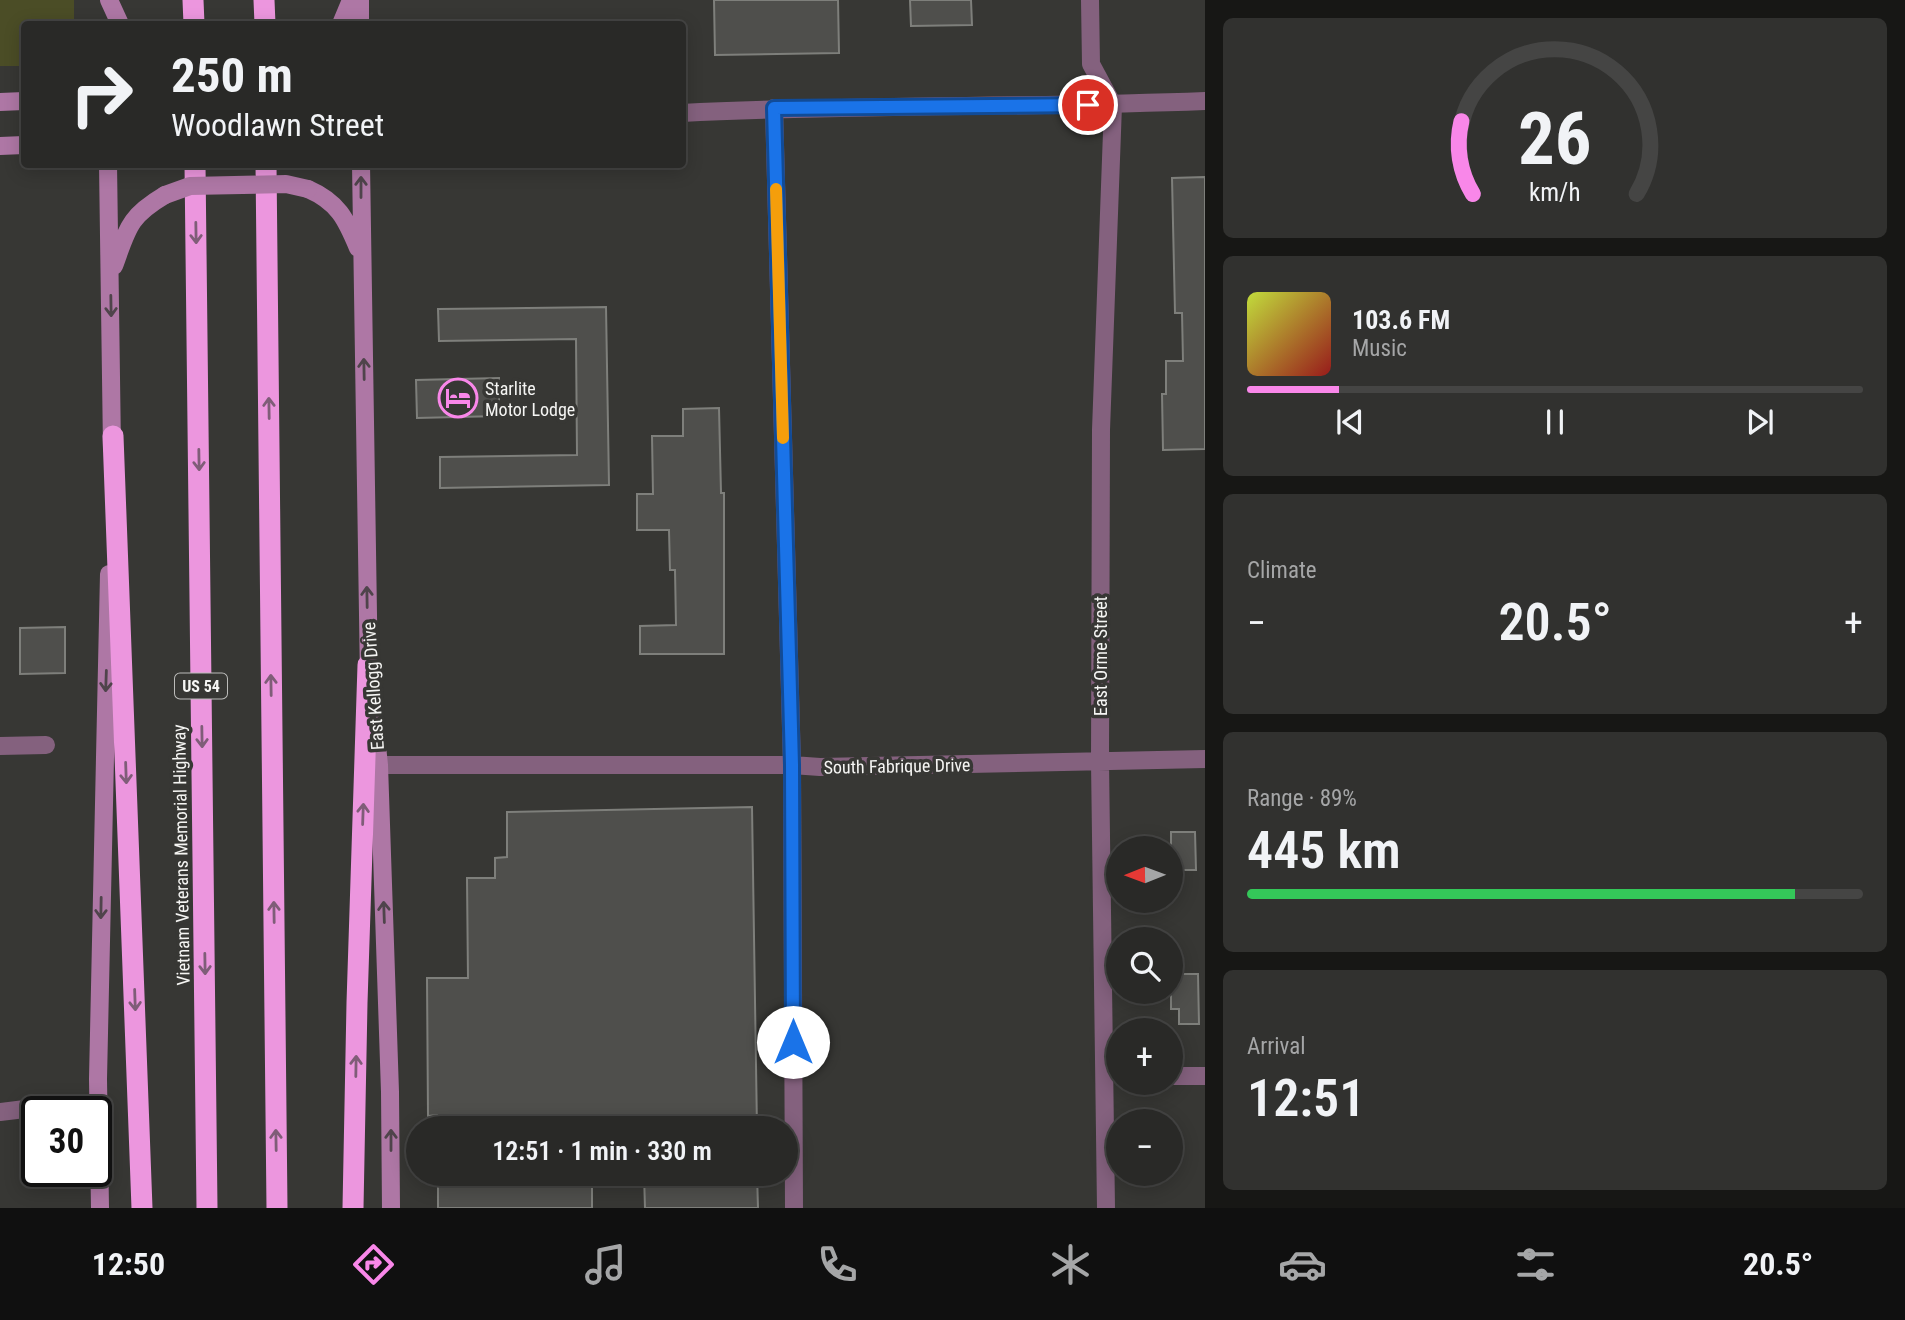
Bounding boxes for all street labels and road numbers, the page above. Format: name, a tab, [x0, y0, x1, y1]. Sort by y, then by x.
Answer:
street label: East Orme Street	[1090, 596, 1111, 716]
street label: East Kellogg Drive	[358, 621, 388, 751]
road number: US 54	[175, 674, 227, 698]
street label: Vietnam Veterans Memorial Highway	[168, 724, 194, 986]
street label: South Fabrique Drive	[823, 754, 971, 778]

